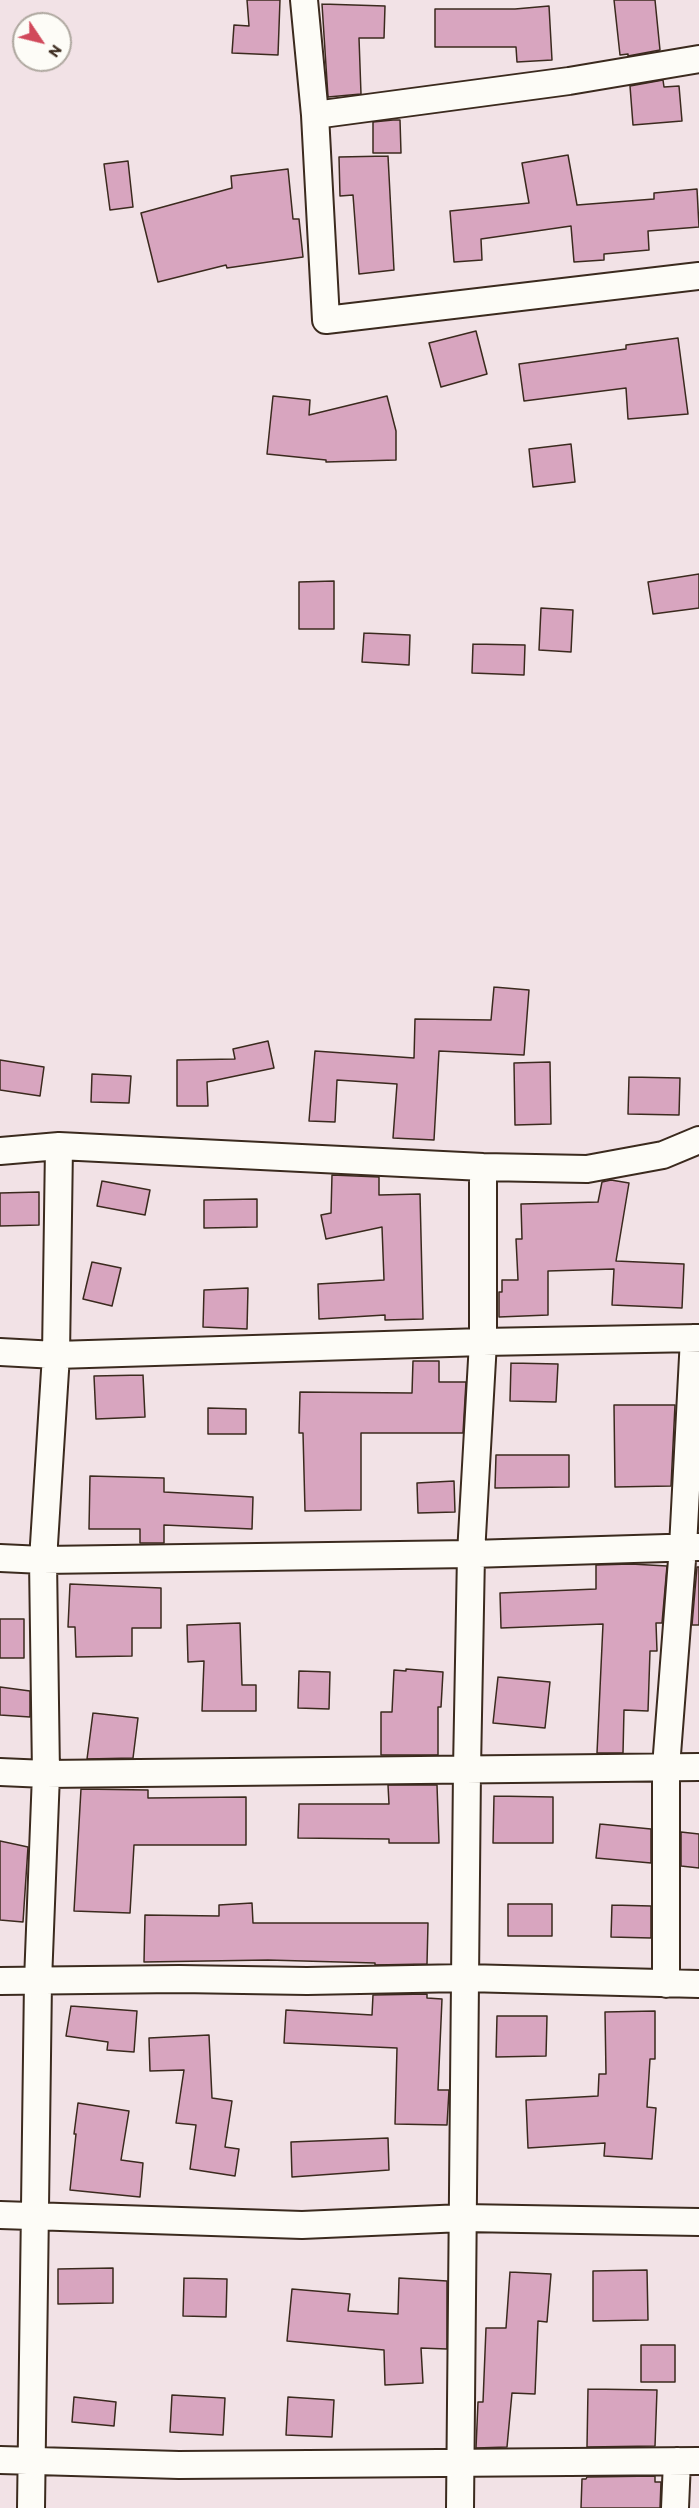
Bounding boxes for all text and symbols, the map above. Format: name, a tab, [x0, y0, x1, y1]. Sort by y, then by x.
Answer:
north arrow	[12, 12, 72, 72]
text: N	[45, 42, 66, 61]

